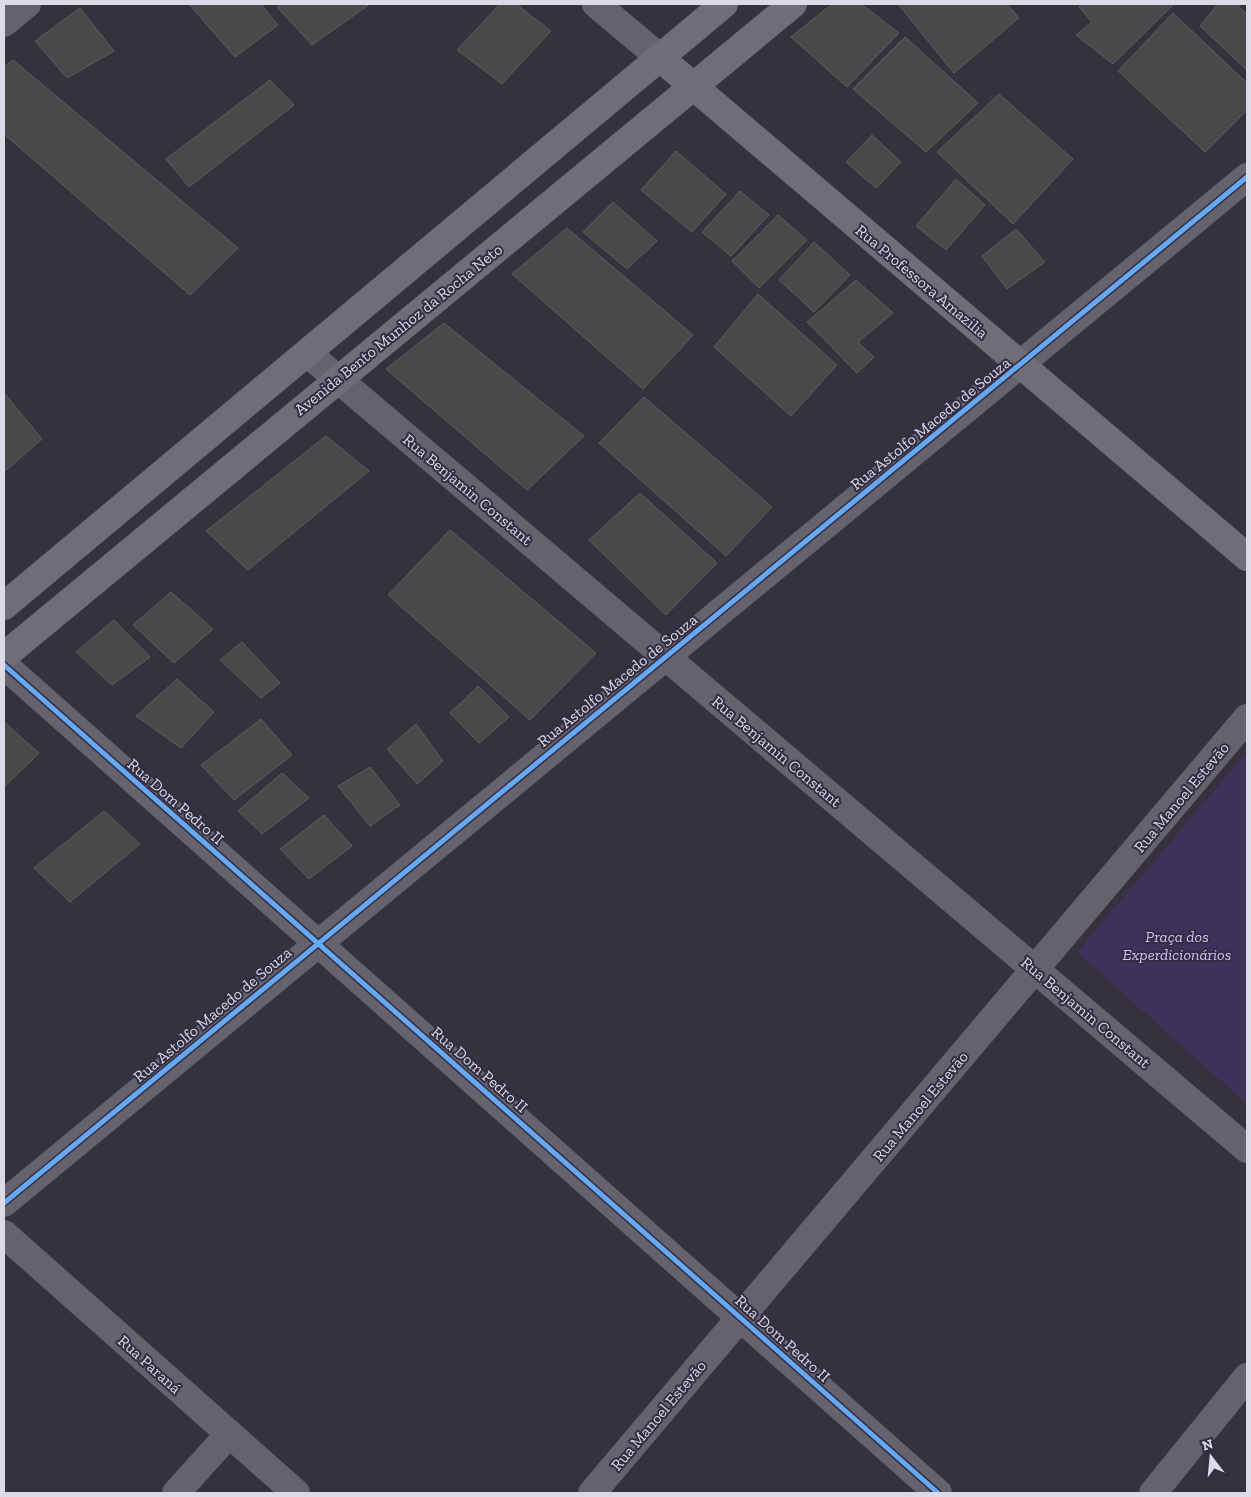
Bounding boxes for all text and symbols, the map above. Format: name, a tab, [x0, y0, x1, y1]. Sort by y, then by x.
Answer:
street label: Rua Professora Amazilia	[852, 220, 992, 342]
street label: Avenida Bento Munhoz da Rocha Neto	[291, 240, 506, 419]
street label: Rua Astolfo Macedo de Souza	[846, 353, 1014, 494]
street label: Rua Benjamin Constant	[399, 430, 536, 549]
street label: Rua Astolfo Macedo de Souza	[533, 610, 701, 751]
street label: Rua Benjamin Constant	[708, 692, 845, 811]
street label: Rua Manoel Estevão	[1130, 738, 1233, 856]
street label: Rua Dom Pedro II	[124, 754, 228, 848]
park label: Praça dos Experdicionários	[1123, 927, 1231, 964]
street label: Rua Astolfo Macedo de Souza	[129, 943, 295, 1086]
street label: Rua Benjamin Constant	[1017, 953, 1154, 1072]
street label: Rua Dom Pedro II	[428, 1022, 532, 1116]
street label: Rua Manoel Estevão	[869, 1047, 972, 1165]
street label: Rua Dom Pedro II	[731, 1291, 834, 1386]
street label: Rua Paraná	[114, 1331, 185, 1398]
street label: Rua Manoel Estevão	[607, 1356, 710, 1474]
north arrow	[1186, 1432, 1236, 1482]
text: N	[1200, 1435, 1215, 1455]

